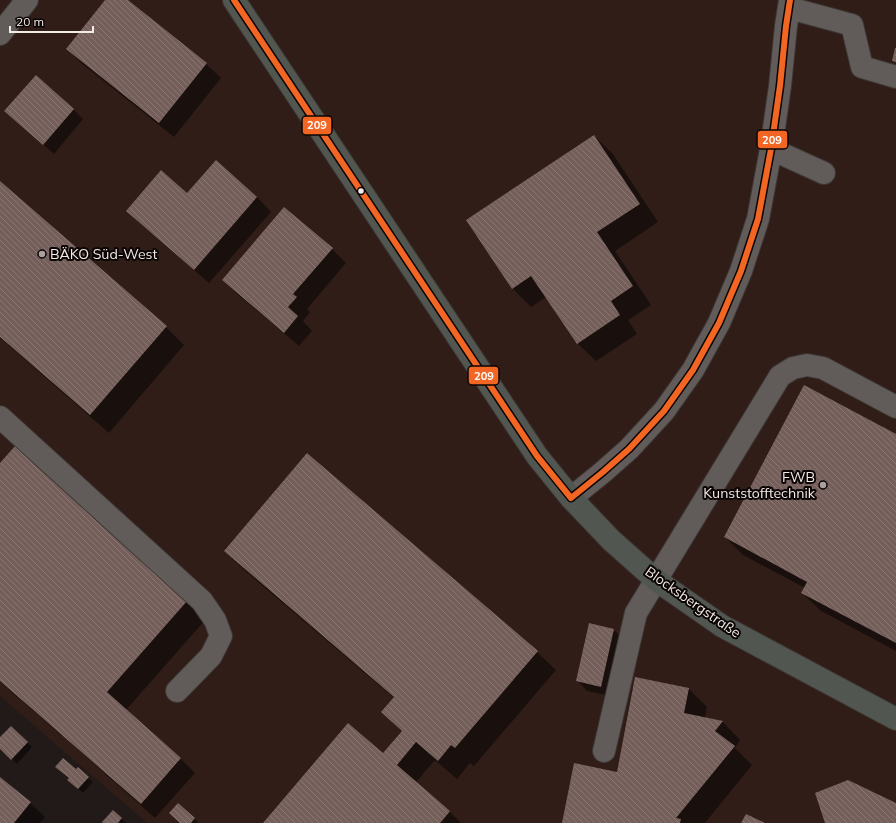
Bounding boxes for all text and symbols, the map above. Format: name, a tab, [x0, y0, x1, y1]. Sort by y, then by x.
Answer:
scale bar	[10, 8, 93, 34]
text: 20 m	[16, 14, 44, 29]
line badge: 209	[302, 116, 332, 135]
text: 209	[307, 118, 327, 132]
line badge: 209	[757, 130, 788, 149]
text: 209	[762, 133, 782, 147]
unlabelled marker	[356, 186, 366, 196]
place label: BÄKO Süd-West	[50, 245, 157, 263]
marker: BÄKO Süd-West	[37, 249, 47, 259]
line badge: 209	[468, 366, 499, 385]
text: 209	[474, 369, 494, 383]
place label: FWB Kunststofftechnik	[703, 468, 816, 502]
marker: FWB Kunststofftechnik	[818, 480, 828, 490]
street label: Blocksbergstraße	[642, 562, 744, 642]

